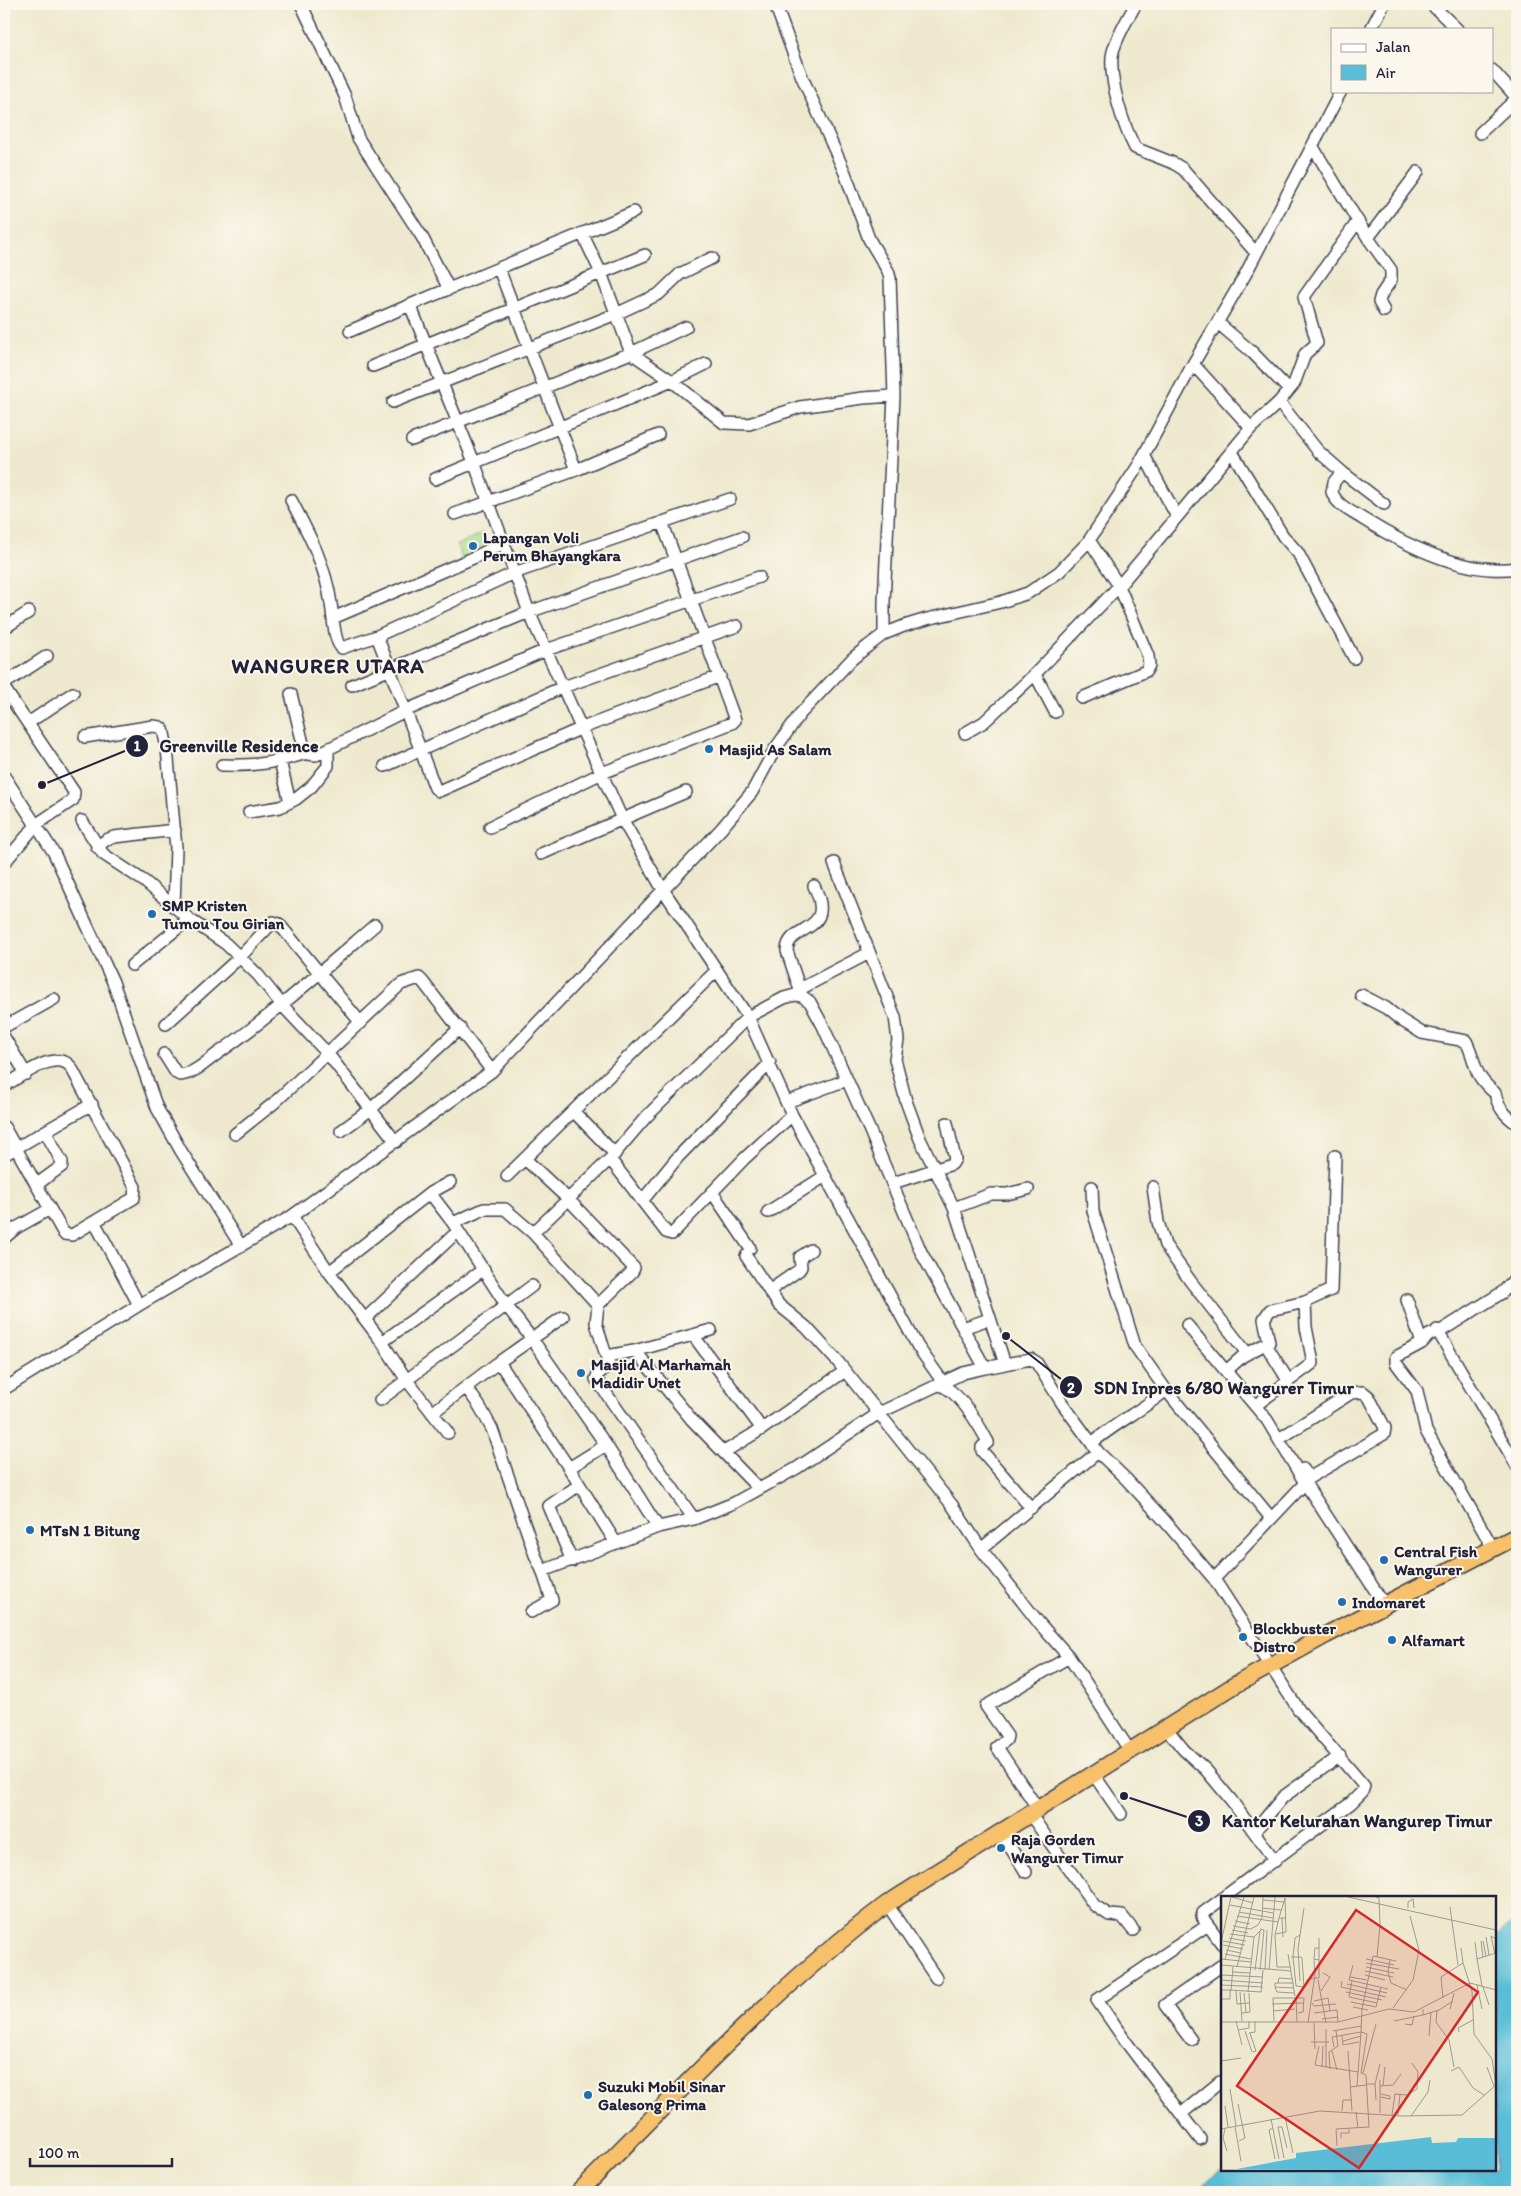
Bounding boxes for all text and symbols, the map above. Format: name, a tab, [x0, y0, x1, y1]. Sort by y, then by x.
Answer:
legend	[1331, 28, 1494, 92]
text: Jalan	[1376, 38, 1410, 56]
text: Air	[1376, 64, 1395, 82]
place label: Lapangan Voli Perum Bhayangkara	[483, 528, 621, 566]
marker: Lapangan Voli Perum Bhayangkara	[467, 540, 479, 552]
district label: WANGURER UTARA	[231, 653, 425, 678]
callout: Greenville Residence	[125, 729, 329, 762]
text: Greenville Residence	[159, 735, 319, 757]
text: 1	[134, 737, 141, 755]
place label: Masjid As Salam	[719, 740, 832, 760]
marker: Masjid As Salam	[703, 743, 715, 755]
place label: SMP Kristen Tumou Tou Girian	[161, 896, 285, 933]
marker: SMP Kristen Tumou Tou Girian	[146, 908, 158, 920]
place label: Masjid Al Marhamah Madidir Unet	[591, 1355, 732, 1392]
marker: Masjid Al Marhamah Madidir Unet	[575, 1367, 587, 1379]
callout: SDN Inpres 6/80 Wangurer Timur	[1058, 1371, 1364, 1404]
text: SDN Inpres 6/80 Wangurer Timur	[1094, 1377, 1355, 1399]
text: 2	[1067, 1379, 1075, 1397]
place label: MTsN 1 Bitung	[40, 1521, 141, 1541]
marker: MTsN 1 Bitung	[24, 1524, 36, 1536]
place label: Central Fish Wangurer	[1394, 1542, 1478, 1580]
marker: Central Fish Wangurer	[1378, 1554, 1390, 1566]
place label: Indomaret	[1352, 1593, 1425, 1612]
marker: Indomaret	[1336, 1596, 1348, 1608]
place label: Blockbuster Distro	[1253, 1619, 1337, 1656]
marker: Blockbuster Distro	[1237, 1631, 1249, 1643]
place label: Alfamart	[1401, 1631, 1465, 1650]
marker: Alfamart	[1386, 1634, 1398, 1646]
callout: Kantor Kelurahan Wangurep Timur	[1186, 1805, 1503, 1838]
text: Kantor Kelurahan Wangurep Timur	[1222, 1810, 1493, 1832]
text: 3	[1195, 1812, 1203, 1830]
place label: Raja Gorden Wangurer Timur	[1011, 1830, 1124, 1868]
marker: Raja Gorden Wangurer Timur	[995, 1842, 1007, 1854]
inset map	[1221, 1896, 1496, 2171]
place label: Suzuki Mobil Sinar Galesong Prima	[598, 2077, 726, 2115]
marker: Suzuki Mobil Sinar Galesong Prima	[582, 2089, 594, 2101]
scale bar	[30, 2136, 172, 2168]
text: 100 m	[38, 2144, 80, 2162]

